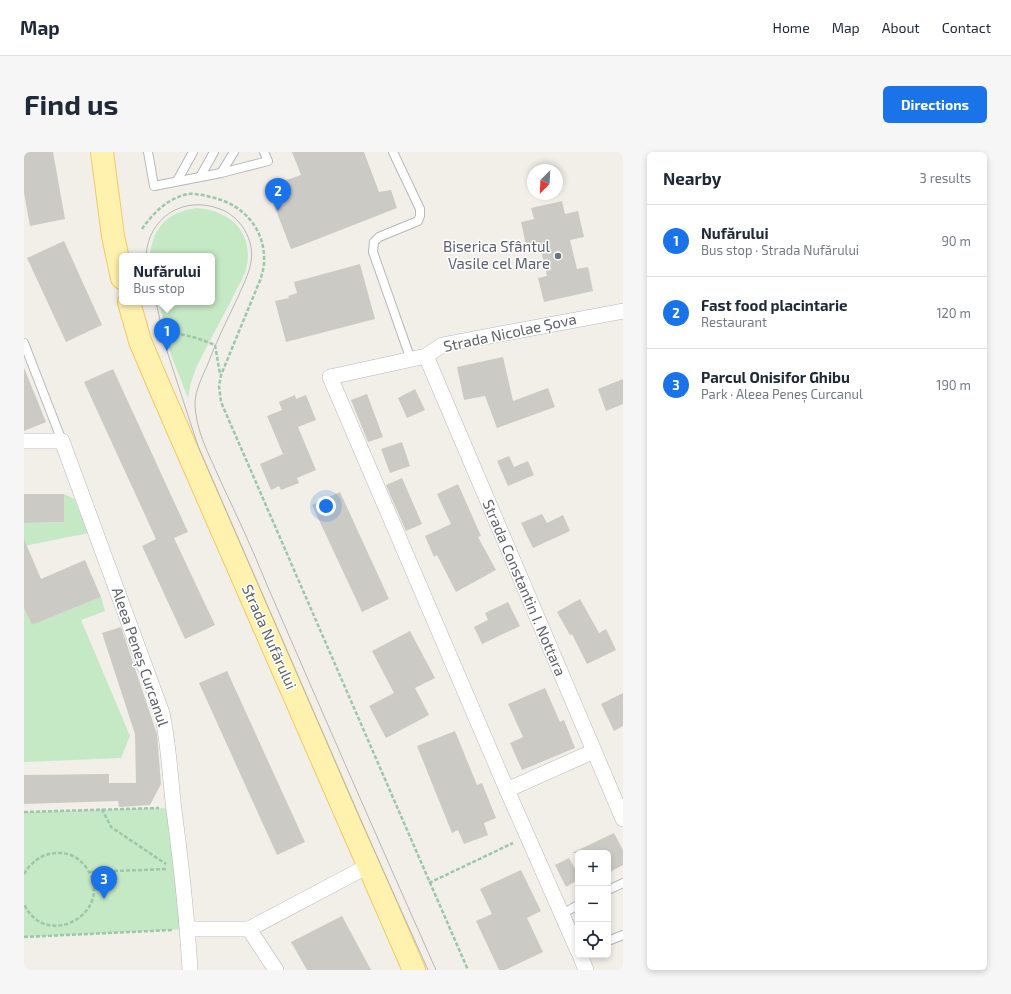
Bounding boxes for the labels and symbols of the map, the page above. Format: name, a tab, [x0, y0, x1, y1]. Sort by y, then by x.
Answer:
north arrow	[527, 164, 563, 200]
pin: 2	[265, 178, 291, 211]
place label: Biserica Sfântul Vasile cel Mare	[443, 237, 551, 272]
marker: Biserica Sfântul Vasile cel Mare	[553, 251, 563, 261]
street label: Strada Nicolae Șova	[442, 309, 578, 357]
pin: 1	[154, 318, 180, 351]
your location	[316, 496, 336, 516]
street label: Strada Constantin I. Nottara	[480, 497, 570, 678]
street label: Strada Nufărului	[239, 581, 301, 692]
street label: Aleea Peneș Curcanul	[107, 585, 173, 730]
pin: 3	[91, 866, 117, 899]

